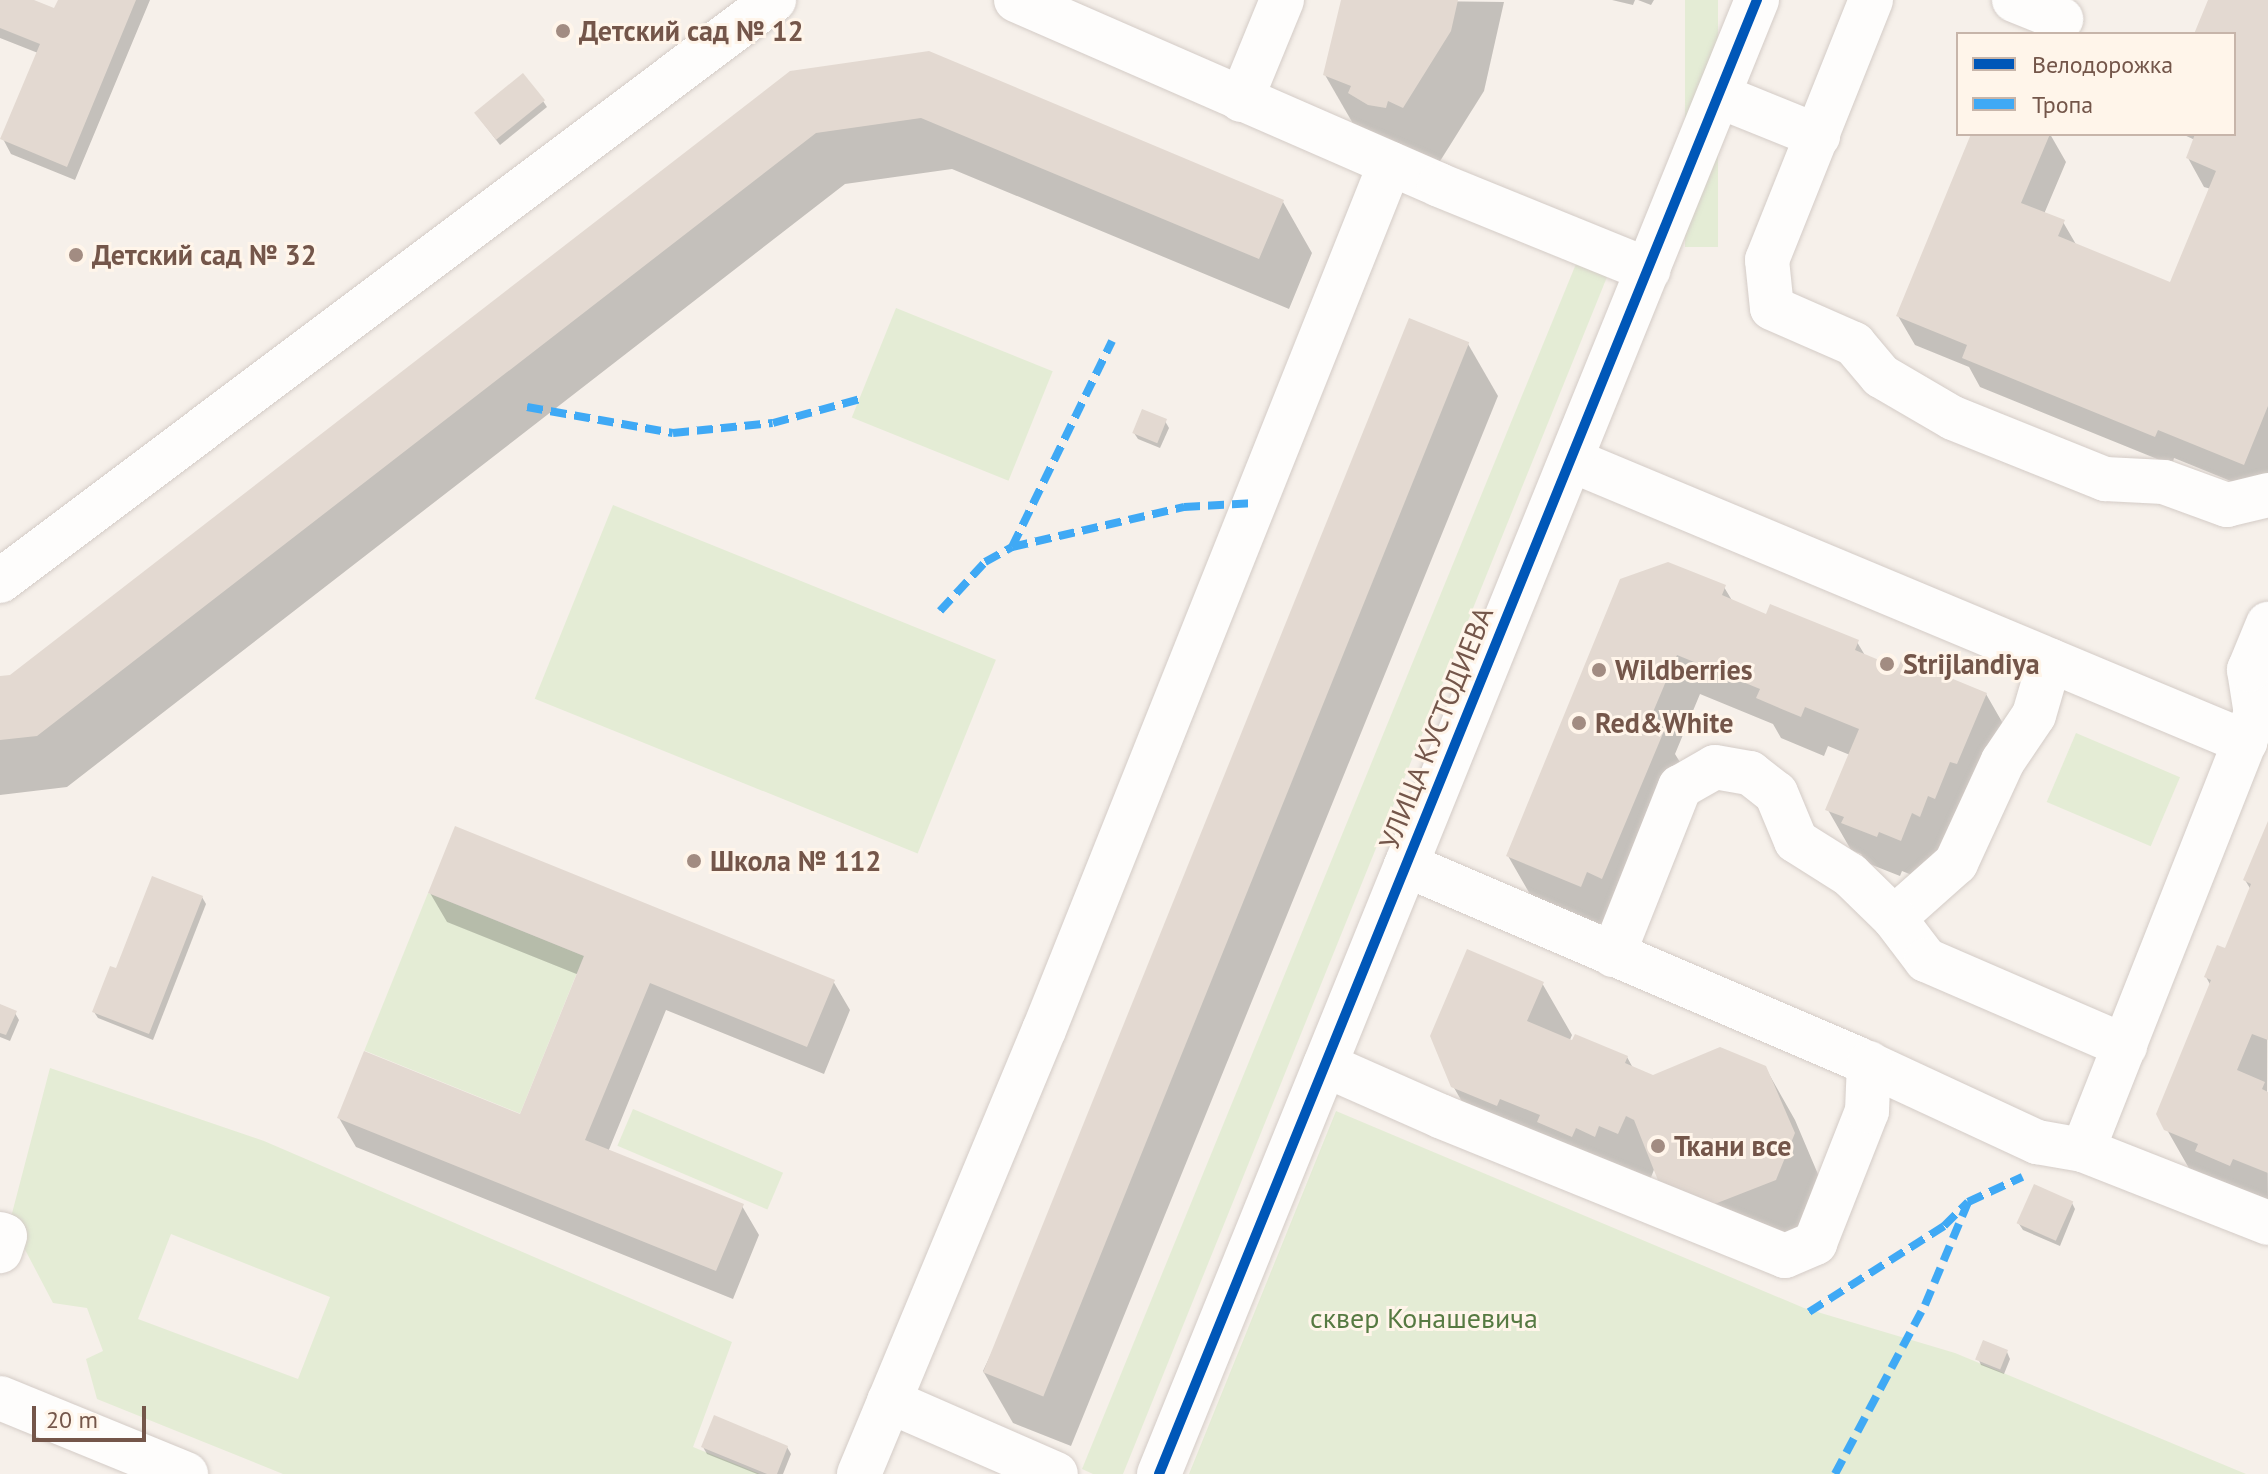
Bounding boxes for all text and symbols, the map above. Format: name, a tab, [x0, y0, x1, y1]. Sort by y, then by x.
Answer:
place label: Детский сад № 12	[579, 14, 804, 48]
marker: Детский сад № 12	[554, 22, 572, 40]
legend	[1956, 32, 2236, 136]
text: Велодорожка	[2032, 49, 2173, 80]
text: Тропа	[2032, 89, 2093, 120]
place label: Детский сад № 32	[92, 238, 317, 272]
marker: Детский сад № 32	[67, 246, 85, 264]
street label: УЛИЦА КУСТОДИЕВА	[1372, 601, 1500, 855]
place label: Strijlandiya	[1903, 647, 2040, 681]
place label: Wildberries	[1615, 653, 1752, 687]
marker: Strijlandiya	[1878, 655, 1896, 673]
marker: Wildberries	[1590, 661, 1608, 679]
place label: Red&White	[1595, 706, 1733, 740]
marker: Red&White	[1570, 714, 1588, 732]
place label: Школа № 112	[710, 844, 881, 878]
marker: Школа № 112	[685, 852, 703, 870]
place label: Ткани все	[1674, 1129, 1792, 1163]
marker: Ткани все	[1649, 1137, 1667, 1155]
park label: сквер Конашевича	[1310, 1301, 1538, 1335]
scale bar	[36, 1390, 150, 1440]
text: 20 m	[46, 1404, 98, 1435]

